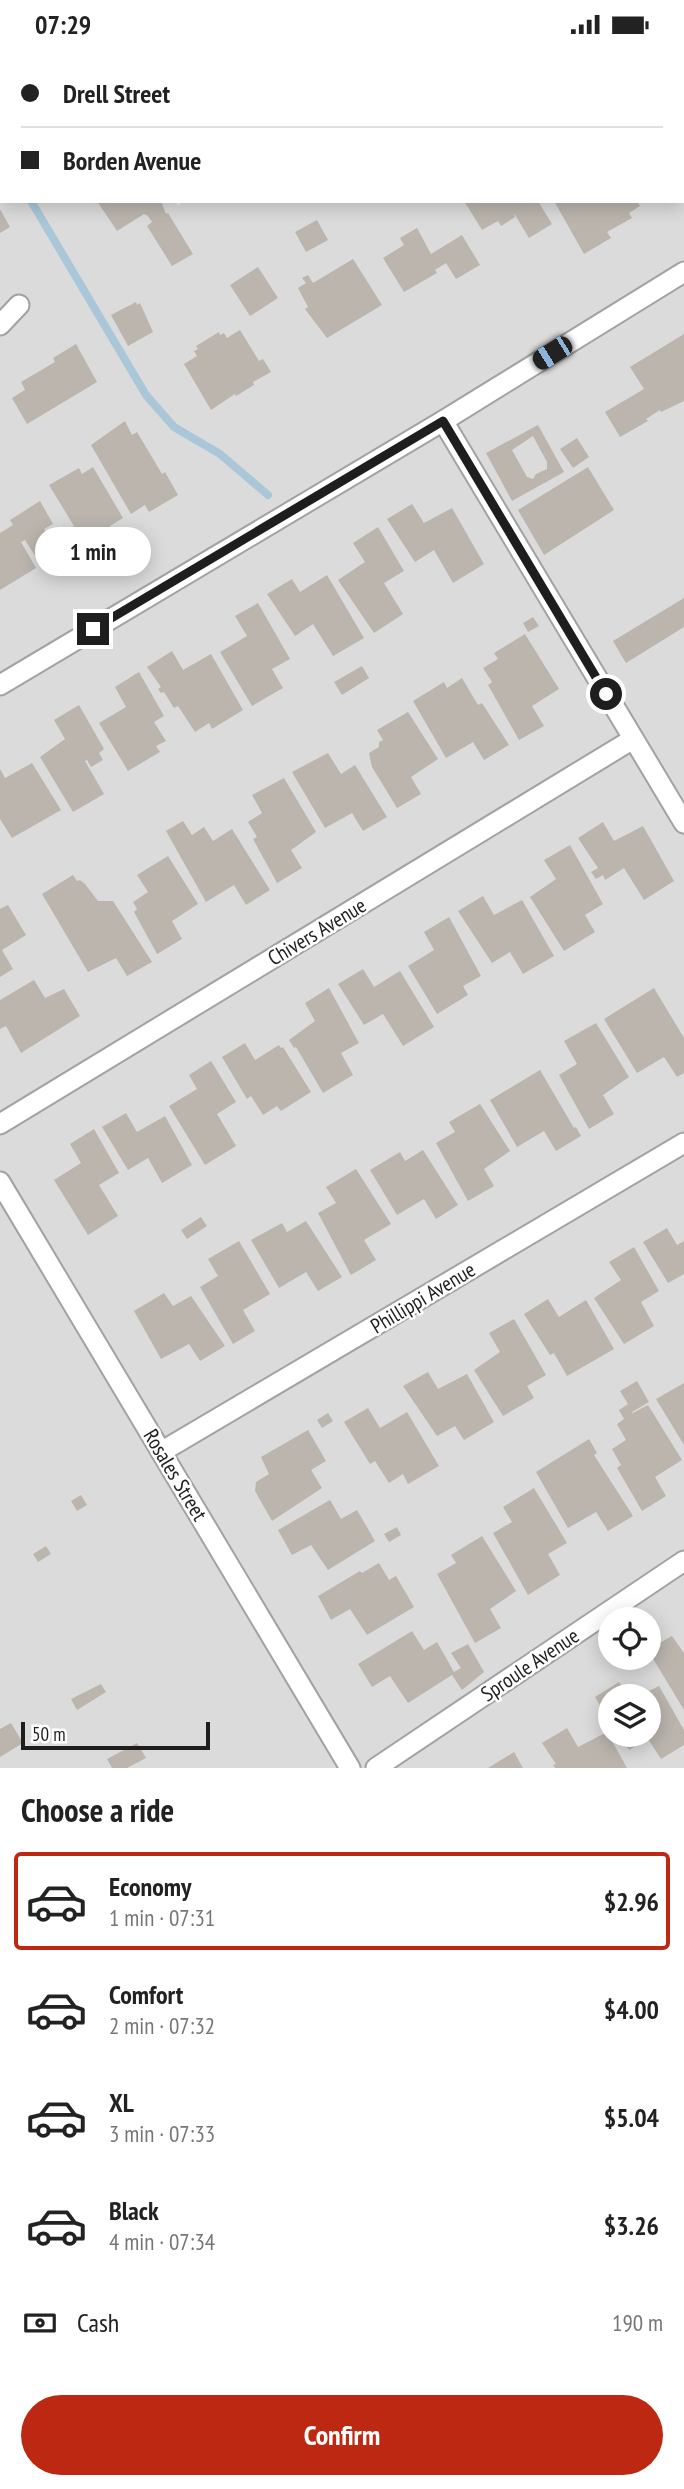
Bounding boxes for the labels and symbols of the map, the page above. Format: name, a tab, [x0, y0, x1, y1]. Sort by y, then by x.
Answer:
car	[529, 333, 576, 373]
callout: 1 min	[35, 527, 151, 577]
route end	[77, 613, 109, 645]
route start	[590, 678, 622, 710]
street label: Chivers Avenue	[263, 892, 371, 971]
street label: Phillippi Avenue	[365, 1256, 480, 1339]
street label: Rosales Street	[137, 1424, 213, 1526]
street label: Sproule Avenue	[475, 1622, 584, 1707]
scale bar	[21, 1719, 210, 1751]

